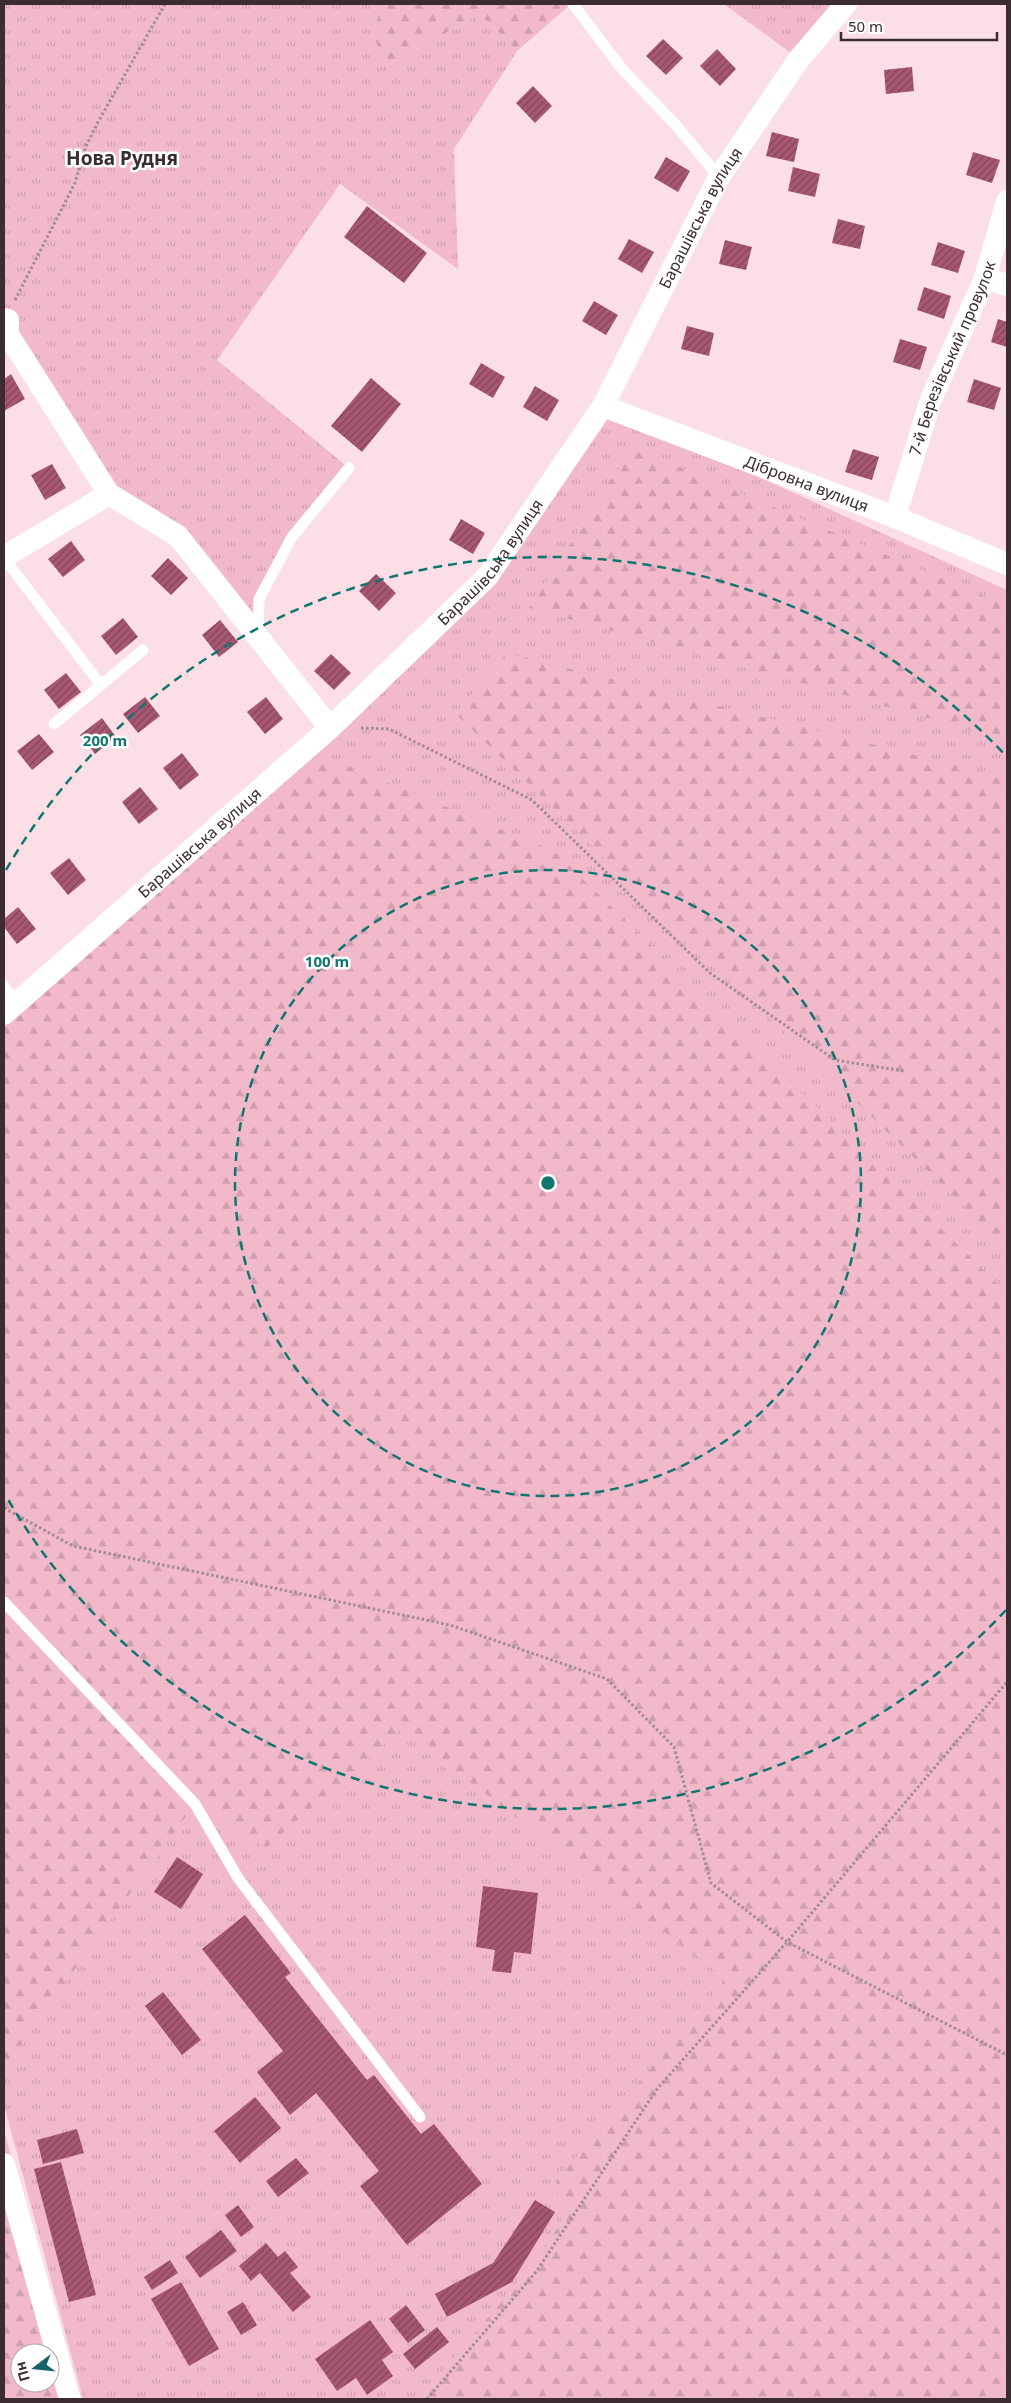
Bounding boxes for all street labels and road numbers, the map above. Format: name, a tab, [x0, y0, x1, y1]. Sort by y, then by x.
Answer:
street label: Барашівська вулиця	[653, 143, 747, 292]
street label: 7-й Березівський провулок	[903, 258, 1000, 458]
street label: Дібровна вулиця	[742, 450, 872, 517]
street label: Барашівська вулиця	[432, 495, 548, 630]
street label: Барашівська вулиця	[133, 782, 266, 903]

